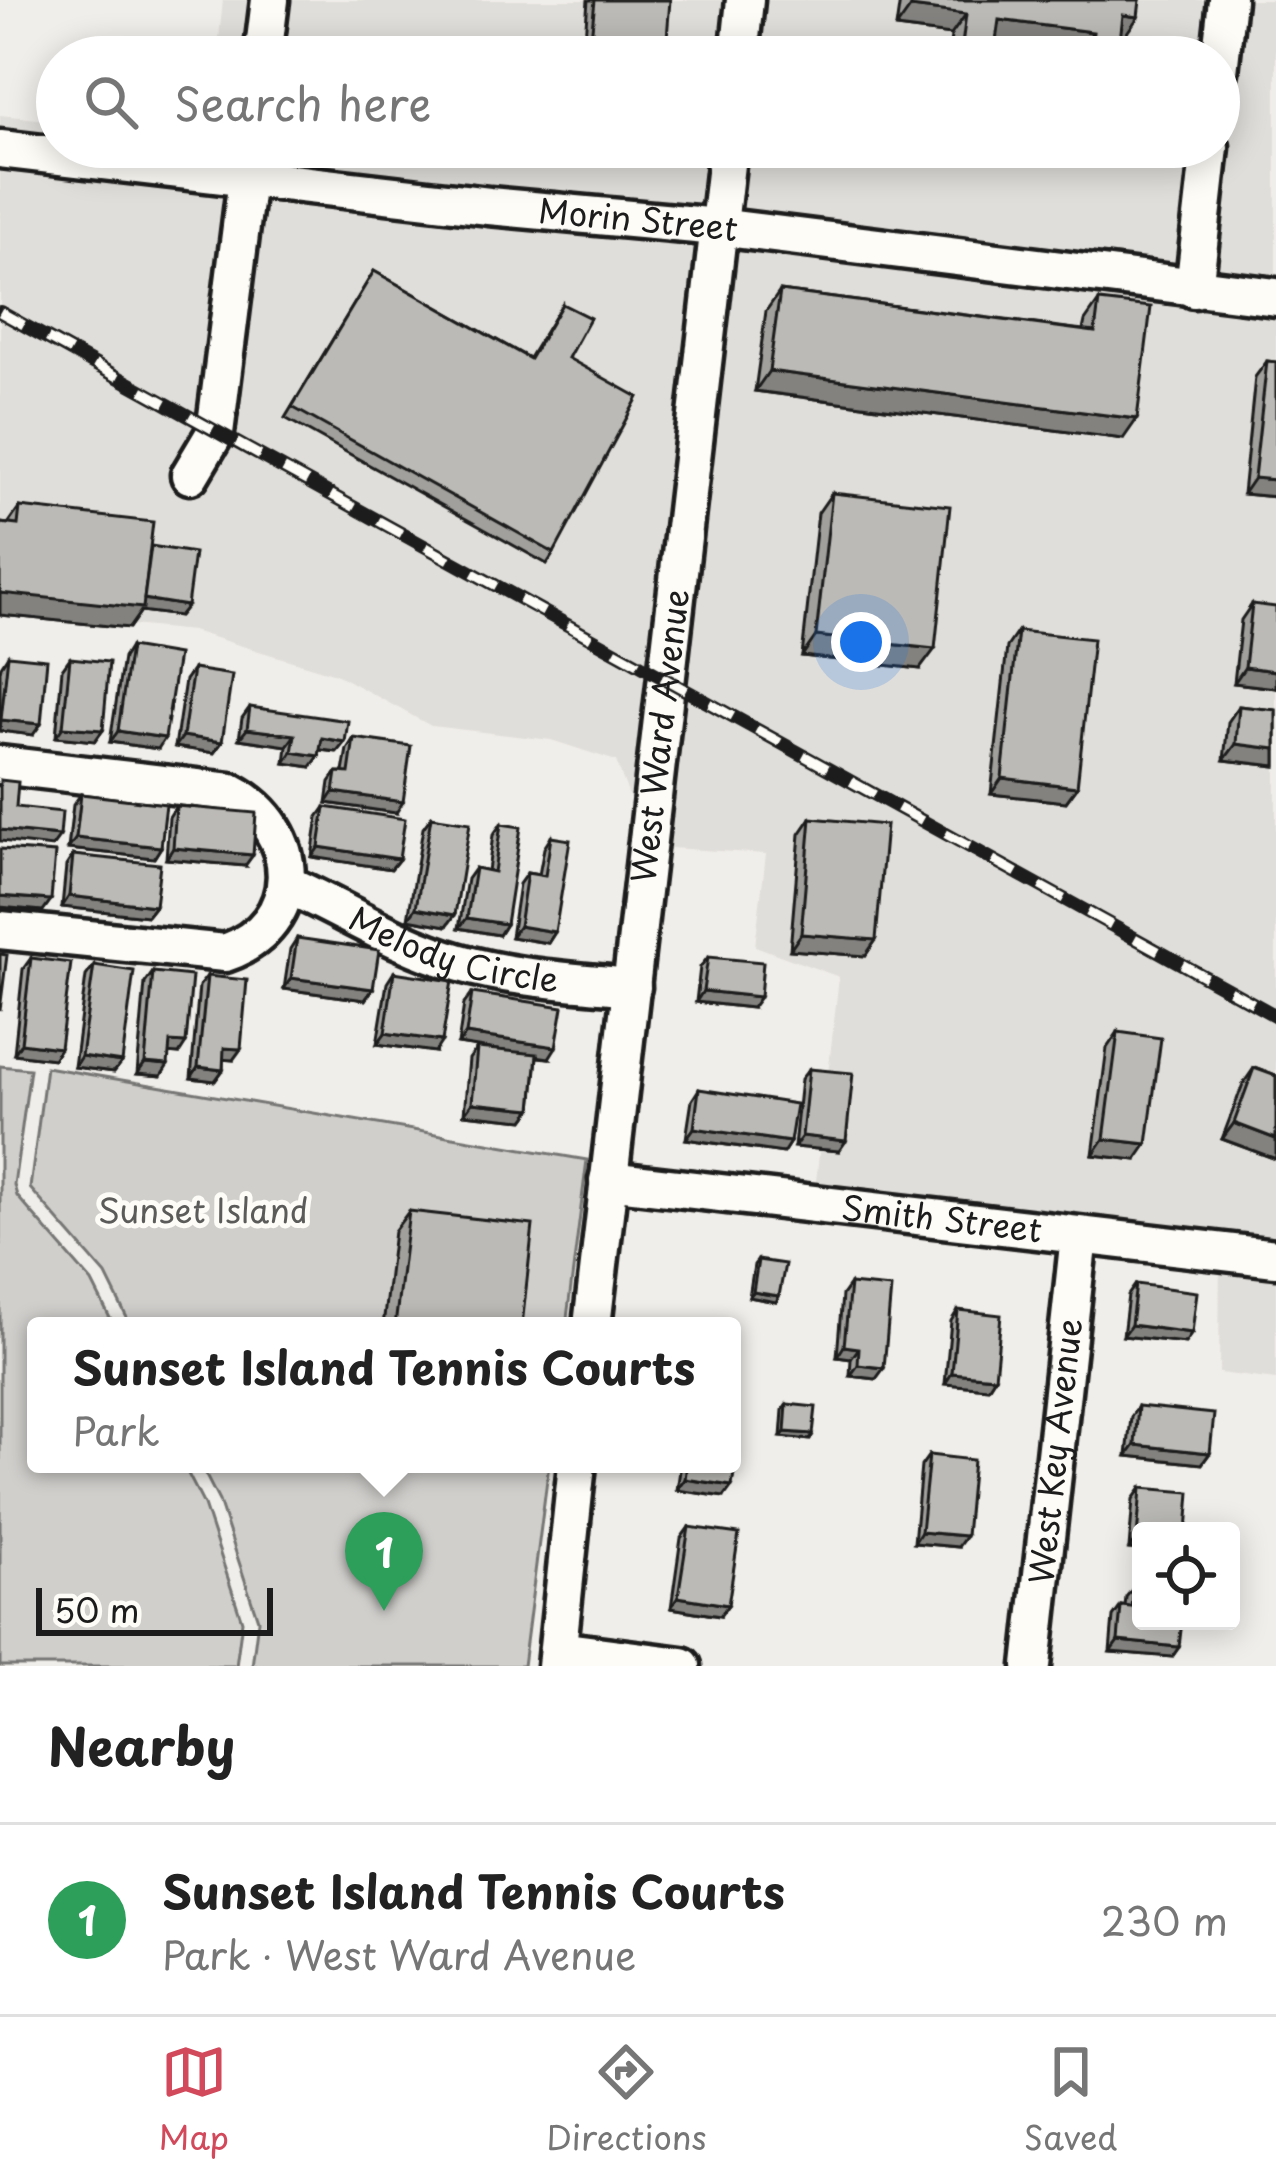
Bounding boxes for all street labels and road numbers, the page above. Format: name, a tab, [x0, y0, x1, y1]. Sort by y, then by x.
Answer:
street label: Morin Street	[536, 184, 741, 252]
street label: West Ward Avenue	[616, 586, 700, 885]
street label: Melody Circle	[341, 892, 561, 1003]
street label: Smith Street	[839, 1180, 1045, 1253]
street label: West Key Avenue	[1014, 1316, 1093, 1587]

